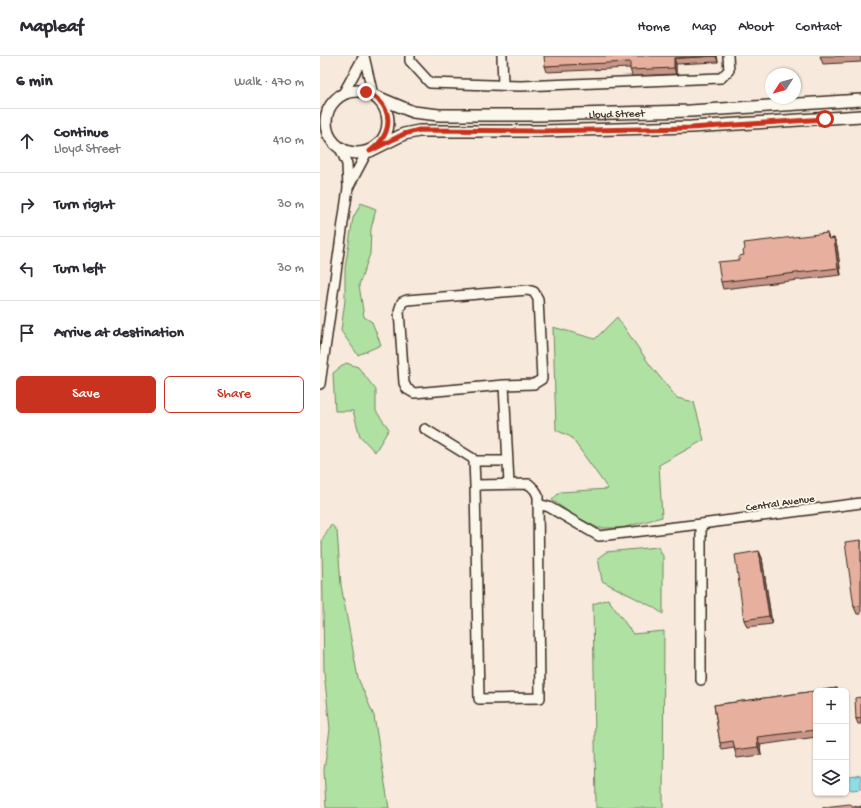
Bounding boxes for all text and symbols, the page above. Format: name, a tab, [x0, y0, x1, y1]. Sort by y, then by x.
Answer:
text: Mapleaf	[20, 16, 83, 39]
text: Home	[638, 19, 670, 36]
text: Map	[692, 19, 716, 36]
text: About	[738, 19, 774, 36]
text: Contact	[796, 19, 841, 36]
north arrow	[765, 68, 801, 104]
text: 6 min	[16, 72, 52, 92]
text: Walk · 470 m	[234, 75, 304, 90]
route end	[357, 83, 375, 101]
street label: Lloyd Street	[588, 108, 646, 122]
route start	[816, 110, 834, 128]
text: Continue	[54, 124, 108, 142]
icon: ahead	[16, 130, 38, 152]
text: 410 m	[273, 133, 304, 148]
text: Lloyd Street	[54, 142, 120, 157]
icon: right	[16, 194, 38, 216]
text: Turn right	[54, 196, 114, 214]
text: 30 m	[278, 197, 304, 212]
icon: left	[16, 258, 38, 280]
text: Turn left	[54, 260, 105, 278]
text: 30 m	[278, 261, 304, 276]
icon: arrive	[16, 322, 38, 344]
text: Arrive at destination	[54, 324, 184, 342]
button: Save	[16, 376, 156, 413]
button: Share	[164, 376, 304, 413]
street label: Central Avenue	[745, 493, 816, 515]
map controls	[813, 688, 849, 796]
button: +	[813, 688, 849, 724]
button: −	[813, 724, 849, 760]
button: layers	[813, 760, 849, 796]

